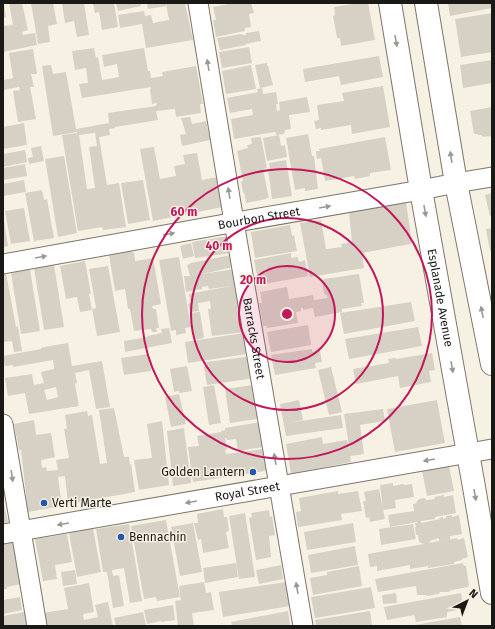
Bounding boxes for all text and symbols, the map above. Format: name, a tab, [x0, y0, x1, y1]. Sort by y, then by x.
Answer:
one-way arrow	[393, 35, 399, 48]
one-way arrow	[205, 59, 211, 71]
one-way arrow	[448, 151, 454, 163]
one-way arrow	[226, 187, 232, 199]
street label: Bourbon Street	[217, 204, 302, 232]
one-way arrow	[319, 204, 331, 210]
text: 60 m	[171, 205, 197, 219]
one-way arrow	[422, 205, 428, 217]
one-way arrow	[163, 231, 175, 237]
text: 40 m	[206, 239, 232, 253]
street label: Esplanade Avenue	[425, 248, 456, 348]
one-way arrow	[35, 254, 47, 260]
text: 20 m	[240, 273, 266, 287]
street label: Barracks Street	[240, 297, 268, 381]
one-way arrow	[478, 306, 484, 318]
centre of rings	[280, 307, 294, 321]
one-way arrow	[450, 360, 456, 373]
one-way arrow	[271, 453, 277, 466]
one-way arrow	[423, 457, 435, 463]
place label: Golden Lantern	[161, 465, 245, 479]
marker: Golden Lantern	[248, 467, 258, 477]
one-way arrow	[9, 470, 15, 482]
street label: Royal Street	[214, 479, 281, 504]
one-way arrow	[473, 488, 479, 501]
place label: Verti Marte	[52, 496, 112, 510]
marker: Verti Marte	[39, 498, 49, 508]
one-way arrow	[185, 499, 197, 505]
one-way arrow	[57, 521, 69, 527]
place label: Bennachin	[129, 530, 187, 544]
marker: Bennachin	[116, 532, 126, 542]
one-way arrow	[293, 581, 299, 594]
north arrow	[447, 581, 487, 621]
text: N	[466, 587, 480, 601]

